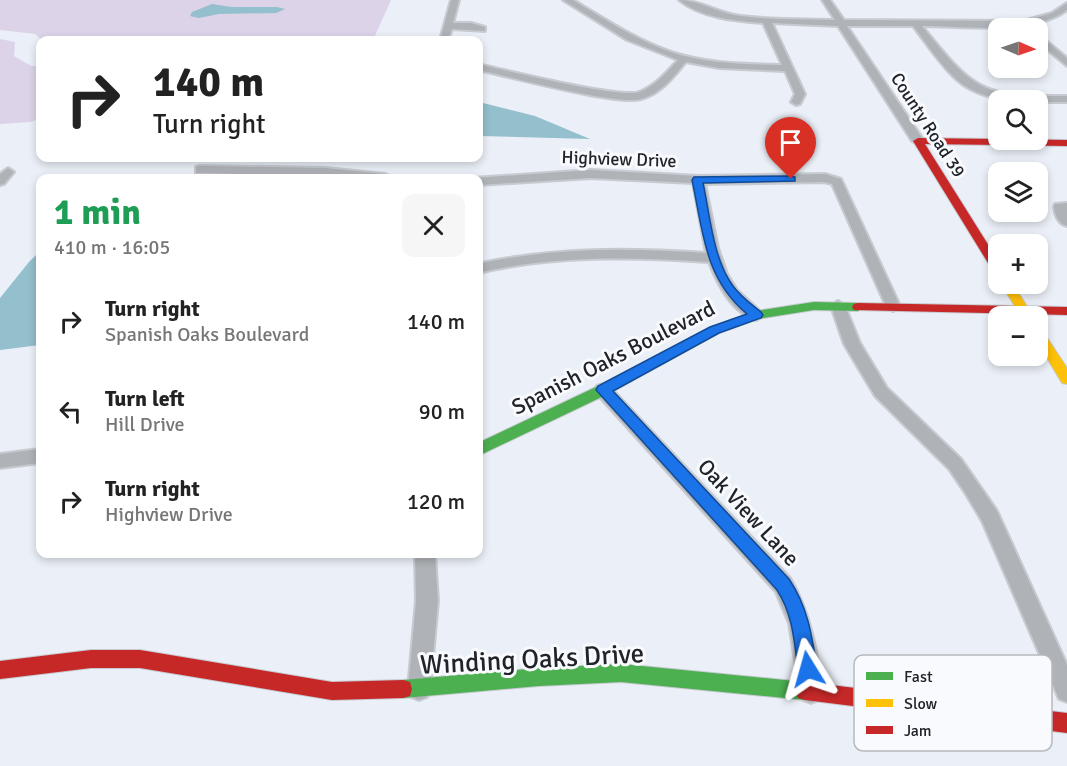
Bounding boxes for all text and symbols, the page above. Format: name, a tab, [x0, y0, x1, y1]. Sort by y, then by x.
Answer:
north arrow	[988, 18, 1048, 78]
map controls	[988, 18, 1048, 366]
text: 140 m	[153, 57, 264, 108]
icon: right	[54, 60, 132, 138]
street label: County Road 39	[886, 69, 970, 181]
button: search	[988, 90, 1048, 150]
text: Turn right	[153, 108, 266, 141]
pin	[765, 117, 816, 179]
icon: arrive	[774, 126, 807, 159]
street label: Highview Drive	[561, 146, 677, 172]
button: layers	[988, 162, 1048, 222]
text: 1 min	[54, 190, 141, 235]
button: close	[402, 194, 465, 257]
button: +	[988, 234, 1048, 294]
text: 410 m · 16:05	[54, 235, 170, 260]
street label: Spanish Oaks Boulevard	[507, 294, 719, 420]
text: Turn right	[105, 295, 200, 322]
icon: right	[54, 305, 87, 338]
button: −	[988, 306, 1048, 366]
text: 140 m	[407, 308, 465, 335]
text: Spanish Oaks Boulevard	[105, 322, 309, 347]
text: Turn left	[105, 385, 185, 412]
icon: left	[54, 395, 87, 428]
text: 90 m	[419, 398, 465, 425]
text: Hill Drive	[105, 412, 185, 437]
street label: Oak View Lane	[692, 453, 805, 572]
text: Turn right	[105, 475, 200, 502]
icon: right	[54, 485, 87, 518]
text: 120 m	[407, 488, 465, 515]
text: Highview Drive	[105, 502, 233, 527]
street label: Winding Oaks Drive	[419, 637, 645, 682]
position arrow	[776, 637, 840, 701]
legend	[854, 655, 1052, 751]
text: Fast	[904, 667, 933, 687]
text: Slow	[904, 694, 938, 714]
text: Jam	[904, 721, 932, 741]

